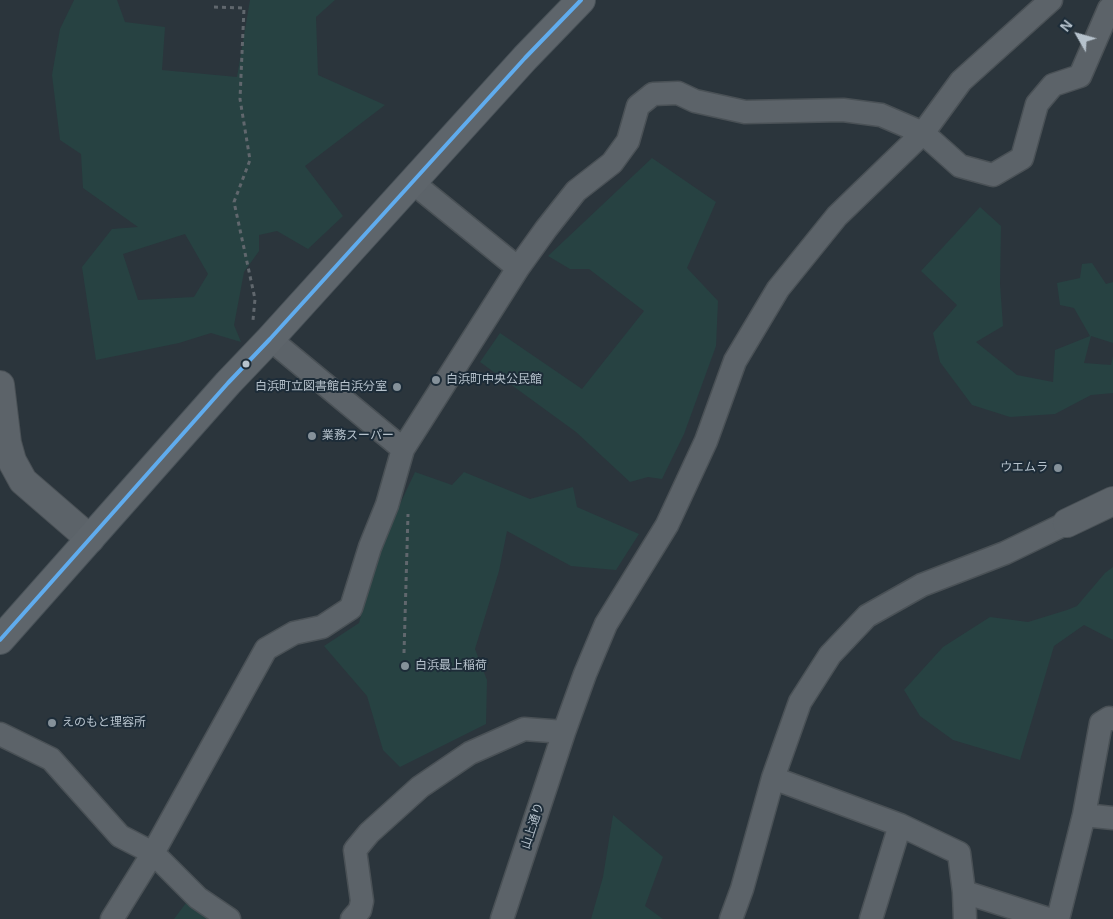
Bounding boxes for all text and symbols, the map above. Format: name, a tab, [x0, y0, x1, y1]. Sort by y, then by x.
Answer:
north arrow	[1053, 10, 1103, 60]
text: N	[1057, 17, 1076, 35]
unlabelled marker	[241, 359, 251, 369]
place label: 白浜町中央公民館	[446, 373, 542, 387]
marker: 白浜町中央公民館	[430, 374, 442, 386]
place label: 白浜町立図書館白浜分室	[255, 380, 387, 394]
marker: 白浜町立図書館白浜分室	[391, 381, 403, 393]
place label: 業務スーパー	[322, 429, 394, 443]
marker: 業務スーパー	[306, 430, 318, 442]
place label: ウエムラ	[1000, 461, 1048, 475]
marker: ウエムラ	[1052, 462, 1064, 474]
place label: 白浜最上稲荷	[415, 659, 487, 673]
marker: 白浜最上稲荷	[399, 660, 411, 672]
place label: えのもと理容所	[62, 716, 146, 730]
marker: えのもと理容所	[46, 717, 58, 729]
street label: 山上通り	[519, 801, 547, 851]

